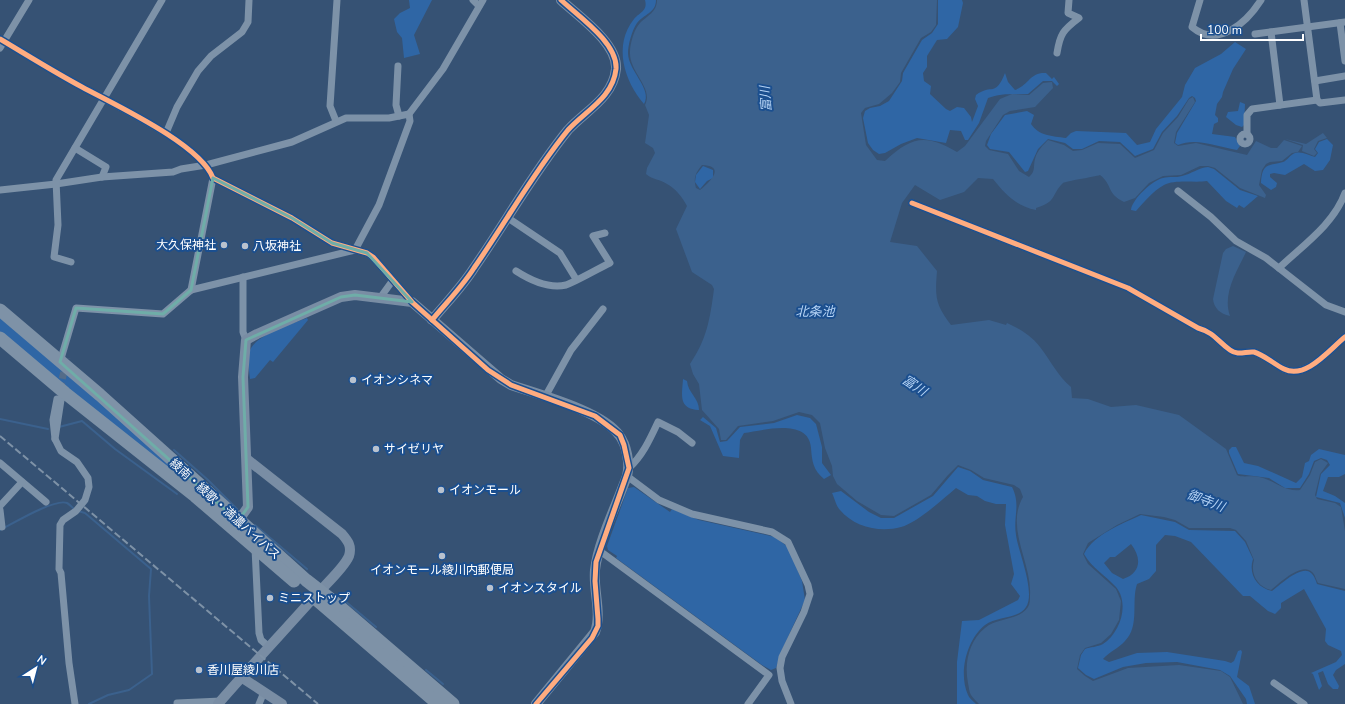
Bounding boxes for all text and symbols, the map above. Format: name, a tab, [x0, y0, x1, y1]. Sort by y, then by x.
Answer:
scale bar	[1201, 16, 1303, 42]
text: 100 m	[1207, 22, 1242, 38]
water label: 富川	[756, 83, 776, 113]
place label: 大久保神社	[156, 237, 216, 253]
place label: 八坂神社	[253, 238, 301, 254]
marker: 大久保神社	[219, 240, 229, 250]
marker: 八坂神社	[240, 241, 250, 251]
water label: 北条池	[795, 303, 836, 321]
water label: 富川	[899, 371, 932, 402]
place label: イオンシネマ	[361, 372, 433, 388]
marker: イオンシネマ	[348, 375, 358, 385]
place label: サイゼリヤ	[384, 441, 444, 457]
marker: サイゼリヤ	[371, 444, 381, 454]
street label: 綾南・綾歌・満濃バイパス	[166, 455, 284, 563]
place label: イオンモール	[449, 482, 521, 498]
marker: イオンモール	[436, 485, 446, 495]
water label: 御寺川	[1184, 486, 1229, 517]
marker: イオンモール綾川内郵便局	[437, 551, 447, 561]
place label: イオンモール綾川内郵便局	[370, 562, 514, 578]
place label: イオンスタイル	[498, 580, 582, 596]
marker: イオンスタイル	[485, 583, 495, 593]
place label: ミニストップ	[278, 590, 350, 606]
marker: ミニストップ	[265, 593, 275, 603]
north arrow	[16, 648, 56, 688]
text: N	[34, 652, 49, 669]
place label: 香川屋綾川店	[207, 662, 279, 678]
marker: 香川屋綾川店	[194, 665, 204, 675]

